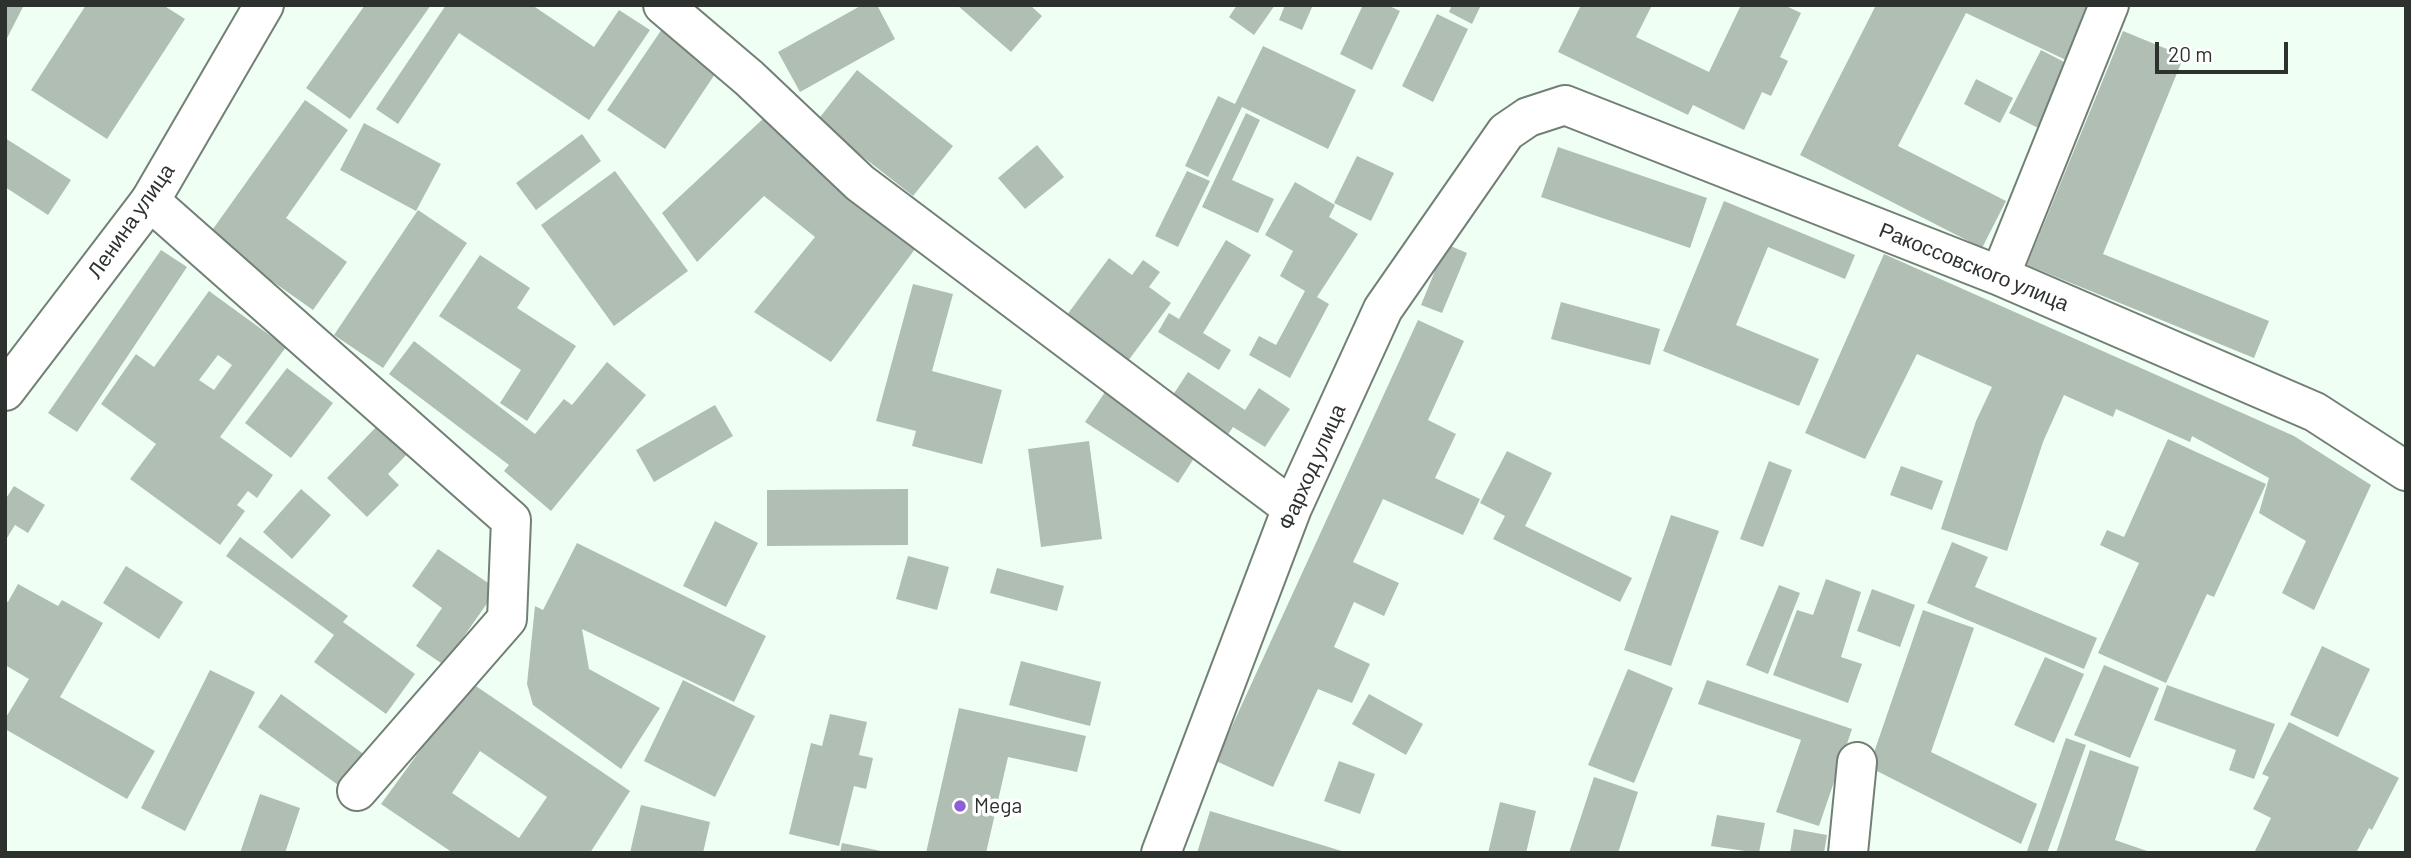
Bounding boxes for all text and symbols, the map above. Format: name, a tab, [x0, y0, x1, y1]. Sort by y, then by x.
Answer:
scale bar	[2159, 28, 2292, 72]
text: 20 m	[2168, 41, 2213, 66]
street label: Ленина улица	[82, 159, 180, 283]
street label: Ракоссовского улица	[1875, 217, 2073, 317]
street label: Фарход улица	[1273, 400, 1351, 534]
place label: Mega	[974, 793, 1022, 819]
marker: Mega	[952, 798, 968, 814]

